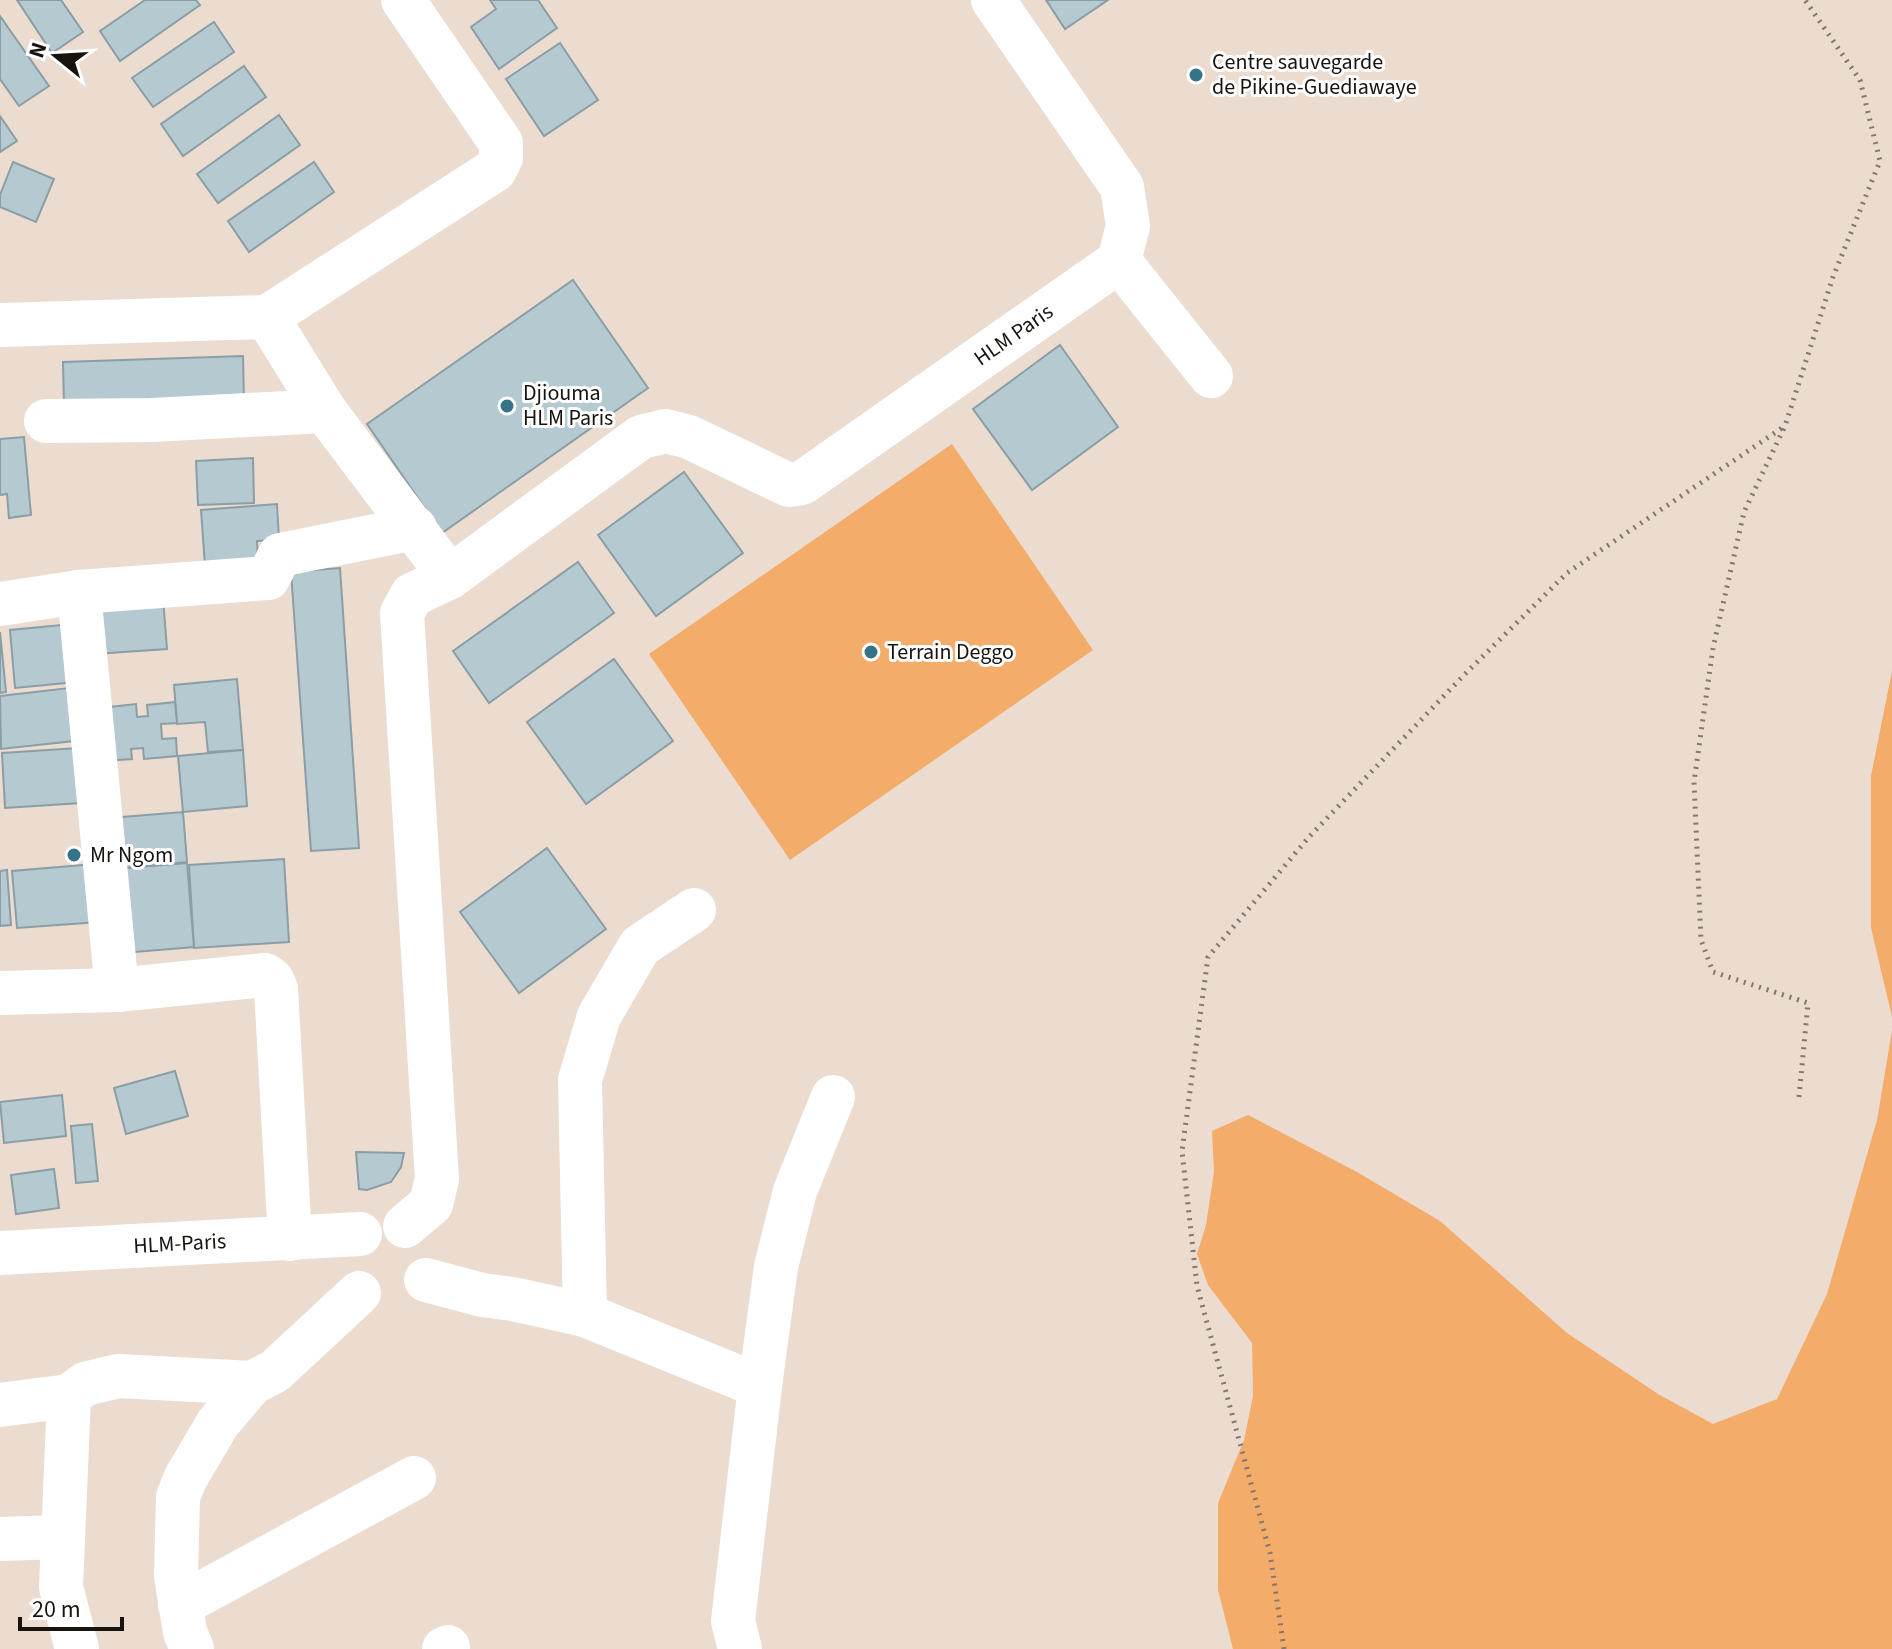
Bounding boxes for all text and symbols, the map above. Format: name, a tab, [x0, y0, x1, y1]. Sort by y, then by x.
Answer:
north arrow	[16, 16, 96, 96]
text: N	[20, 38, 55, 62]
place label: Centre sauvegarde de Pikine-Guediawaye	[1212, 46, 1417, 103]
marker: Centre sauvegarde de Pikine-Guediawaye	[1187, 66, 1205, 84]
street label: HLM Paris	[967, 296, 1060, 374]
place label: Djiouma HLM Paris	[523, 377, 613, 434]
marker: Djiouma HLM Paris	[498, 397, 516, 415]
place label: Terrain Deggo	[887, 636, 1014, 668]
marker: Terrain Deggo	[862, 643, 880, 661]
place label: Mr Ngom	[90, 839, 173, 871]
marker: Mr Ngom	[65, 846, 83, 864]
street label: HLM-Paris	[133, 1225, 227, 1262]
scale bar	[20, 1581, 122, 1631]
text: 20 m	[32, 1592, 81, 1627]

